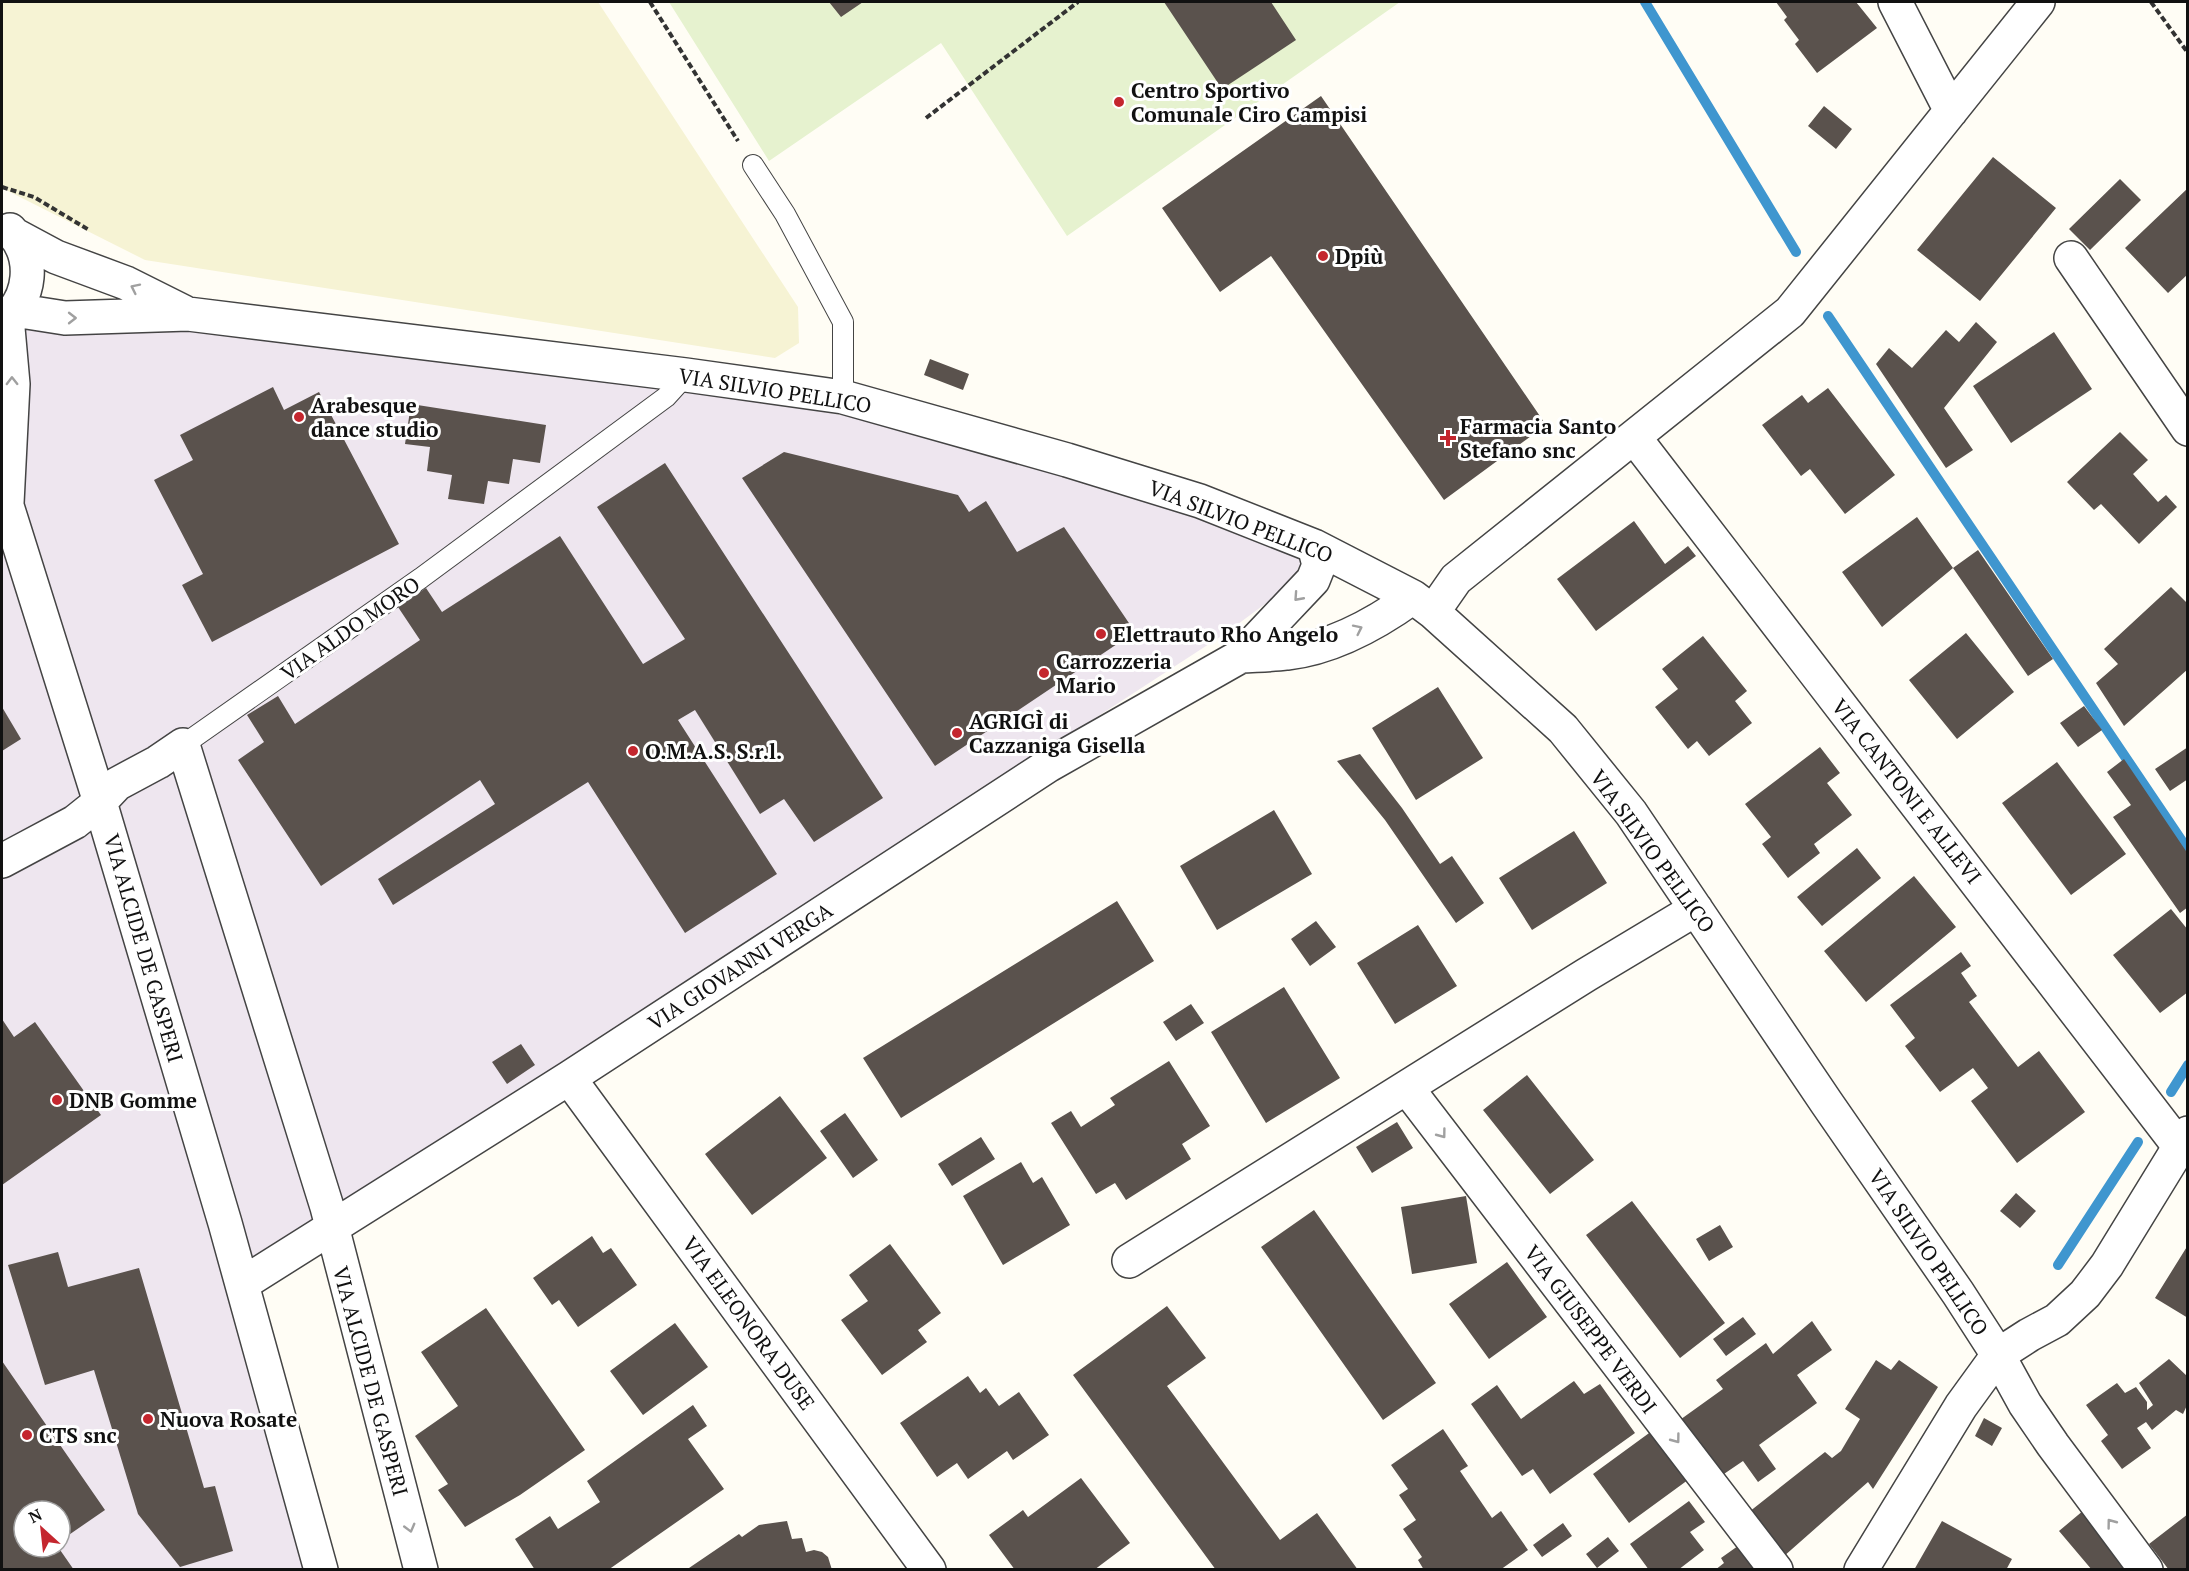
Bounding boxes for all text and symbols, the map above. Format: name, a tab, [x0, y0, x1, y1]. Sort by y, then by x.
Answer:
place label: Centro Sportivo Comunale Ciro Campisi	[1131, 76, 1367, 128]
marker: Centro Sportivo Comunale Ciro Campisi	[1112, 95, 1126, 109]
place label: Dpiù	[1335, 242, 1383, 270]
marker: Dpiù	[1316, 249, 1330, 263]
one-way arrow	[131, 284, 142, 295]
one-way arrow	[67, 312, 76, 324]
street label: VIA SILVIO PELLICO	[676, 361, 874, 419]
one-way arrow	[6, 377, 19, 386]
place label: Arabesque dance studio	[311, 391, 439, 443]
marker: Arabesque dance studio	[292, 410, 306, 424]
place label: Farmacia Santo Stefano snc	[1460, 412, 1616, 464]
marker: Farmacia Santo Stefano snc	[1441, 431, 1455, 445]
street label: VIA SILVIO PELLICO	[1145, 473, 1337, 569]
street label: VIA ALDO MORO	[275, 570, 425, 686]
one-way arrow	[1294, 590, 1305, 601]
place label: Elettrauto Rho Angelo	[1113, 620, 1338, 648]
one-way arrow	[1352, 625, 1363, 637]
marker: Elettrauto Rho Angelo	[1094, 627, 1108, 641]
place label: Carrozzeria Mario	[1056, 647, 1172, 699]
marker: Carrozzeria Mario	[1037, 666, 1051, 680]
street label: VIA CANTONI E ALLEVI	[1826, 693, 1988, 889]
place label: AGRIGÌ di Cazzaniga Gisella	[969, 707, 1146, 759]
marker: AGRIGÌ di Cazzaniga Gisella	[950, 726, 964, 740]
place label: O.M.A.S. S.r.l.	[645, 737, 782, 765]
marker: O.M.A.S. S.r.l.	[626, 744, 640, 758]
street label: VIA SILVIO PELLICO	[1584, 764, 1722, 938]
street label: VIA ALCIDE DE GASPERI	[98, 830, 190, 1066]
street label: VIA GIOVANNI VERGA	[642, 895, 838, 1036]
place label: DNB Gomme	[69, 1086, 197, 1114]
marker: DNB Gomme	[50, 1093, 64, 1107]
one-way arrow	[1435, 1127, 1446, 1138]
street label: VIA SILVIO PELLICO	[1863, 1163, 1995, 1341]
street label: VIA ELEONORA DUSE	[677, 1231, 821, 1415]
street label: VIA GIUSEPPE VERDI	[1518, 1239, 1664, 1419]
street label: VIA ALCIDE DE GASPERI	[327, 1263, 415, 1499]
place label: Nuova Rosate	[160, 1405, 297, 1433]
marker: Nuova Rosate	[141, 1412, 155, 1426]
place label: CTS snc	[39, 1421, 117, 1449]
marker: CTS snc	[20, 1428, 34, 1442]
one-way arrow	[1668, 1432, 1679, 1443]
north arrow	[12, 1499, 72, 1559]
text: N	[25, 1503, 46, 1528]
one-way arrow	[2107, 1518, 2118, 1529]
one-way arrow	[403, 1522, 415, 1533]

